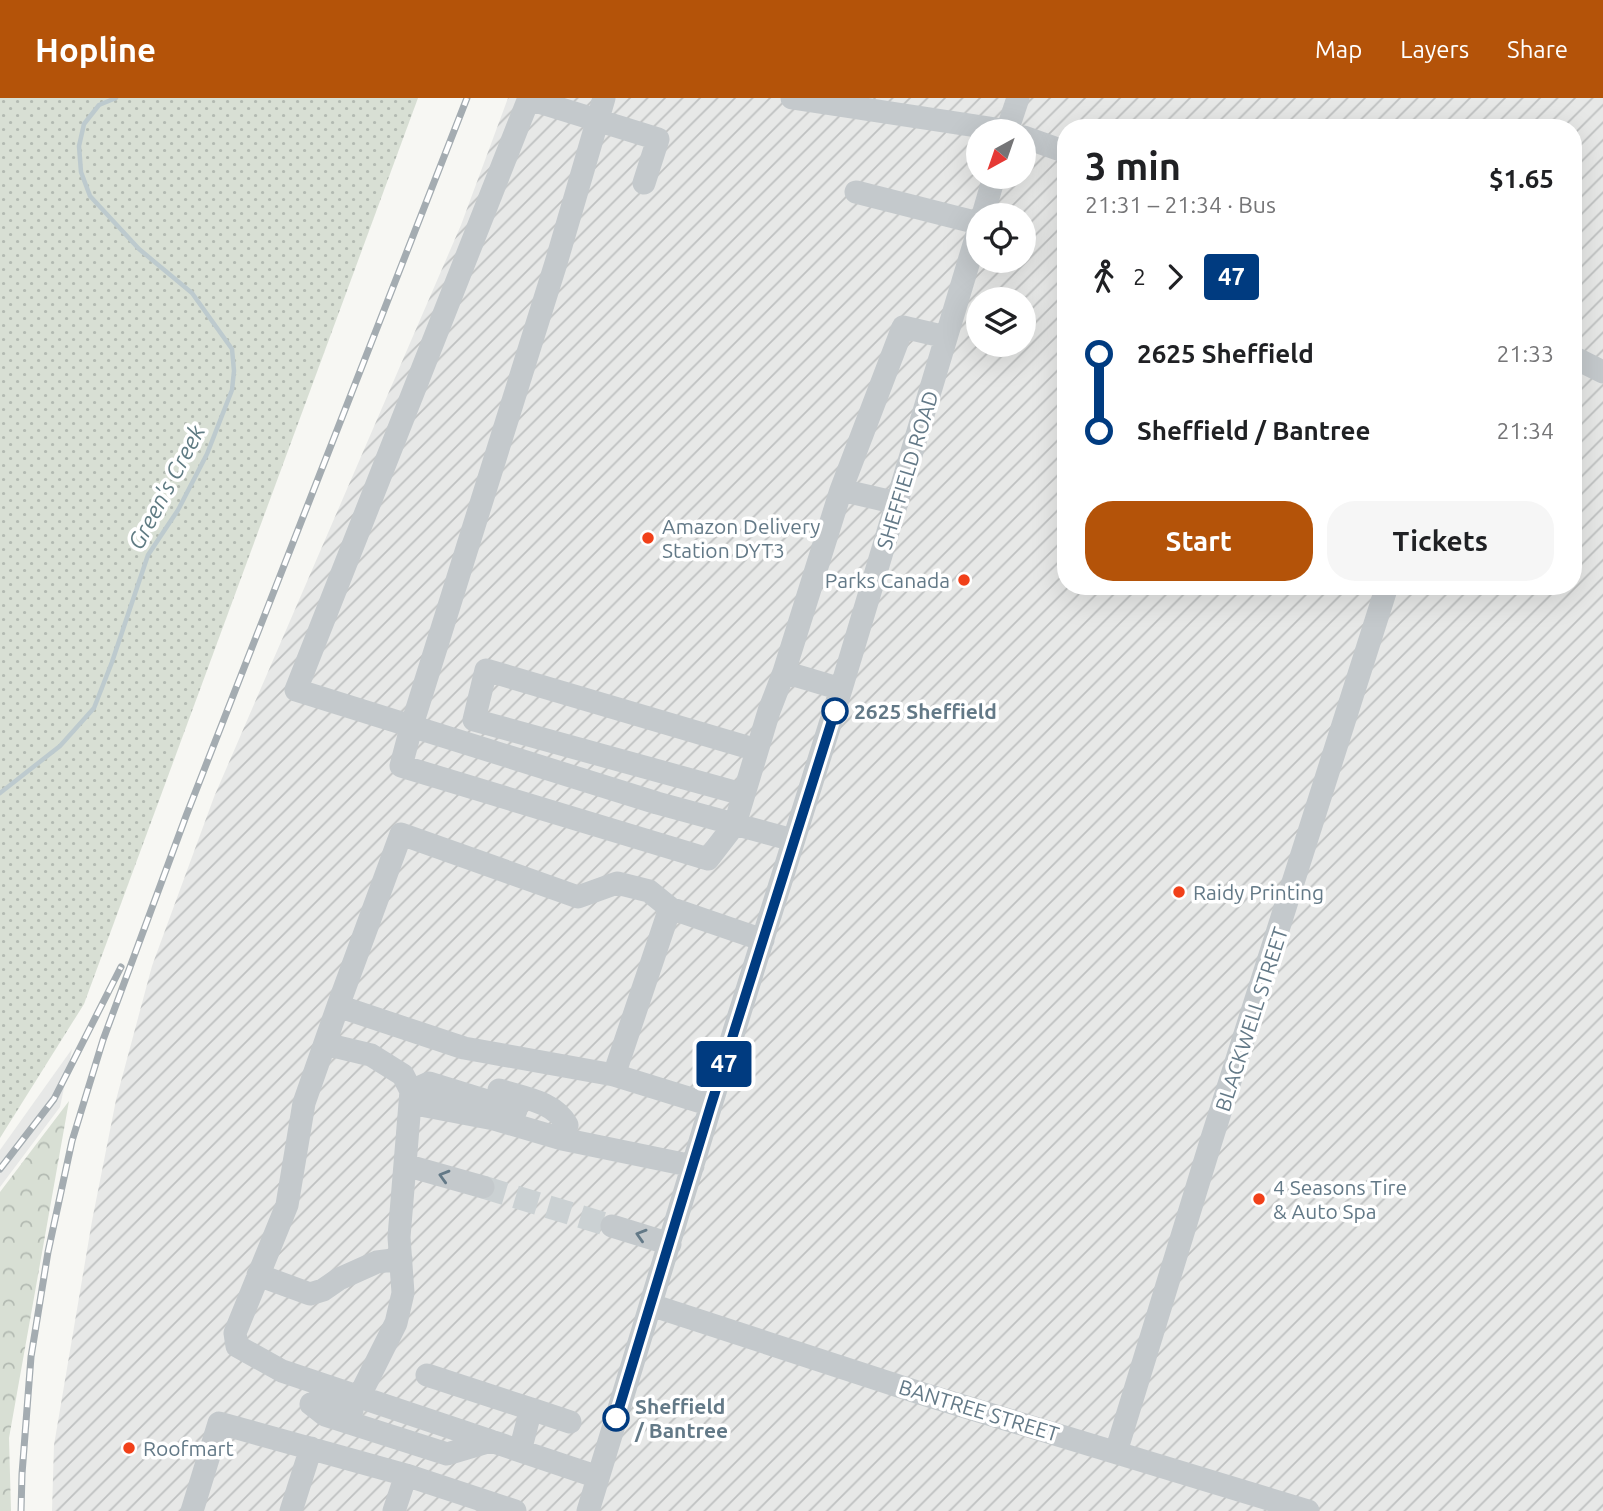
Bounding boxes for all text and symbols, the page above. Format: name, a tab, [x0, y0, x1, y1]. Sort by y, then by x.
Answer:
text: Hopline	[35, 31, 156, 68]
text: Map	[1315, 36, 1362, 63]
text: Layers	[1400, 36, 1469, 63]
text: Share	[1507, 36, 1568, 63]
north arrow	[966, 119, 1036, 189]
map controls	[966, 119, 1036, 357]
text: 3 min	[1085, 145, 1181, 187]
text: $1.65	[1489, 164, 1554, 193]
text: 21:31 – 21:34 · Bus	[1085, 192, 1276, 217]
button: locate	[966, 203, 1036, 273]
icon: walk	[1085, 258, 1123, 296]
icon: forward	[1156, 258, 1194, 296]
text: 47	[1218, 263, 1245, 290]
text: 2	[1133, 264, 1146, 289]
button: layers	[966, 287, 1036, 357]
text: 2625 Sheffield	[1137, 339, 1314, 368]
text: 21:33	[1496, 341, 1554, 366]
street label: SHEFFIELD ROAD	[871, 388, 943, 552]
text: Sheffield / Bantree	[1137, 416, 1370, 445]
text: 21:34	[1496, 418, 1554, 443]
water label: Green's Creek	[123, 420, 209, 553]
button: Start	[1085, 501, 1313, 581]
button: Tickets	[1327, 501, 1554, 581]
place label: Amazon Delivery Station DYT3	[662, 514, 820, 562]
marker: Amazon Delivery Station DYT3	[640, 530, 656, 546]
place label: Parks Canada	[825, 568, 950, 592]
marker: Parks Canada	[956, 572, 972, 588]
marker: 2625 Sheffield	[822, 698, 848, 724]
place label: 2625 Sheffield	[854, 699, 997, 723]
place label: Raidy Printing	[1193, 880, 1324, 904]
marker: Raidy Printing	[1171, 884, 1187, 900]
street label: BLACKWELL STREET	[1210, 924, 1292, 1114]
line badge: 47	[692, 1041, 756, 1087]
text: 47	[710, 1050, 738, 1077]
one-way arrow	[438, 1169, 450, 1184]
place label: 4 Seasons Tire & Auto Spa	[1273, 1175, 1407, 1223]
marker: 4 Seasons Tire & Auto Spa	[1251, 1191, 1267, 1207]
one-way arrow	[635, 1228, 647, 1243]
street label: BANTREE STREET	[896, 1374, 1062, 1446]
place label: Sheffield / Bantree	[634, 1394, 728, 1442]
marker: Sheffield / Bantree	[603, 1405, 629, 1431]
place label: Roofmart	[143, 1436, 234, 1460]
marker: Roofmart	[121, 1440, 137, 1456]

